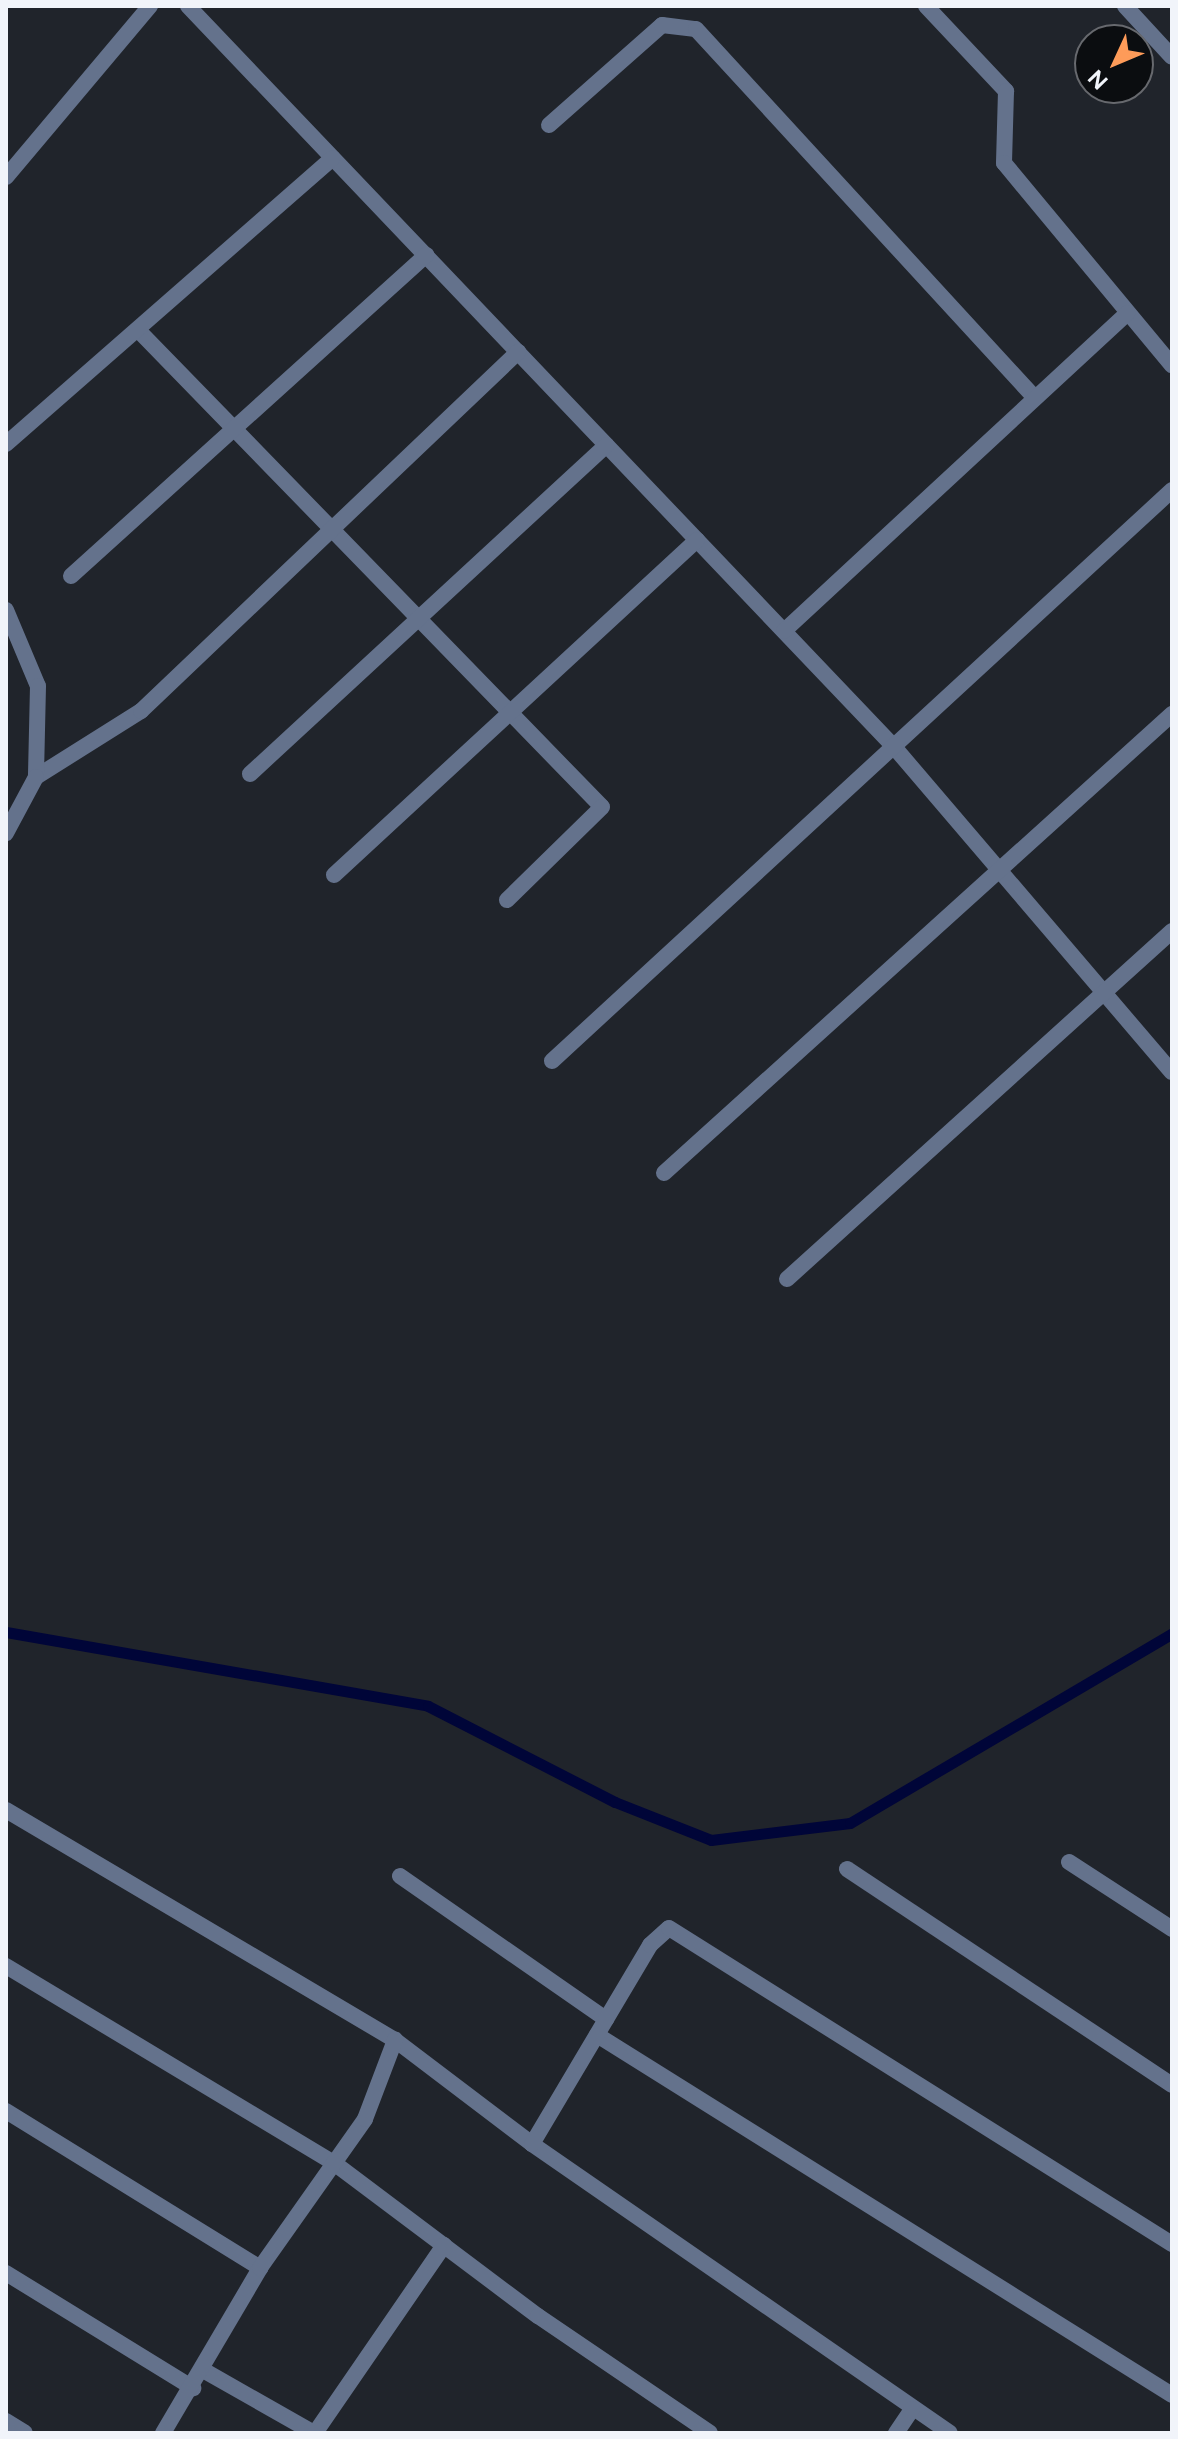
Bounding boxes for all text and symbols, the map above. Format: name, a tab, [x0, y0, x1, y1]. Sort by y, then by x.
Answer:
north arrow	[1074, 24, 1154, 104]
text: N	[1082, 64, 1113, 95]

